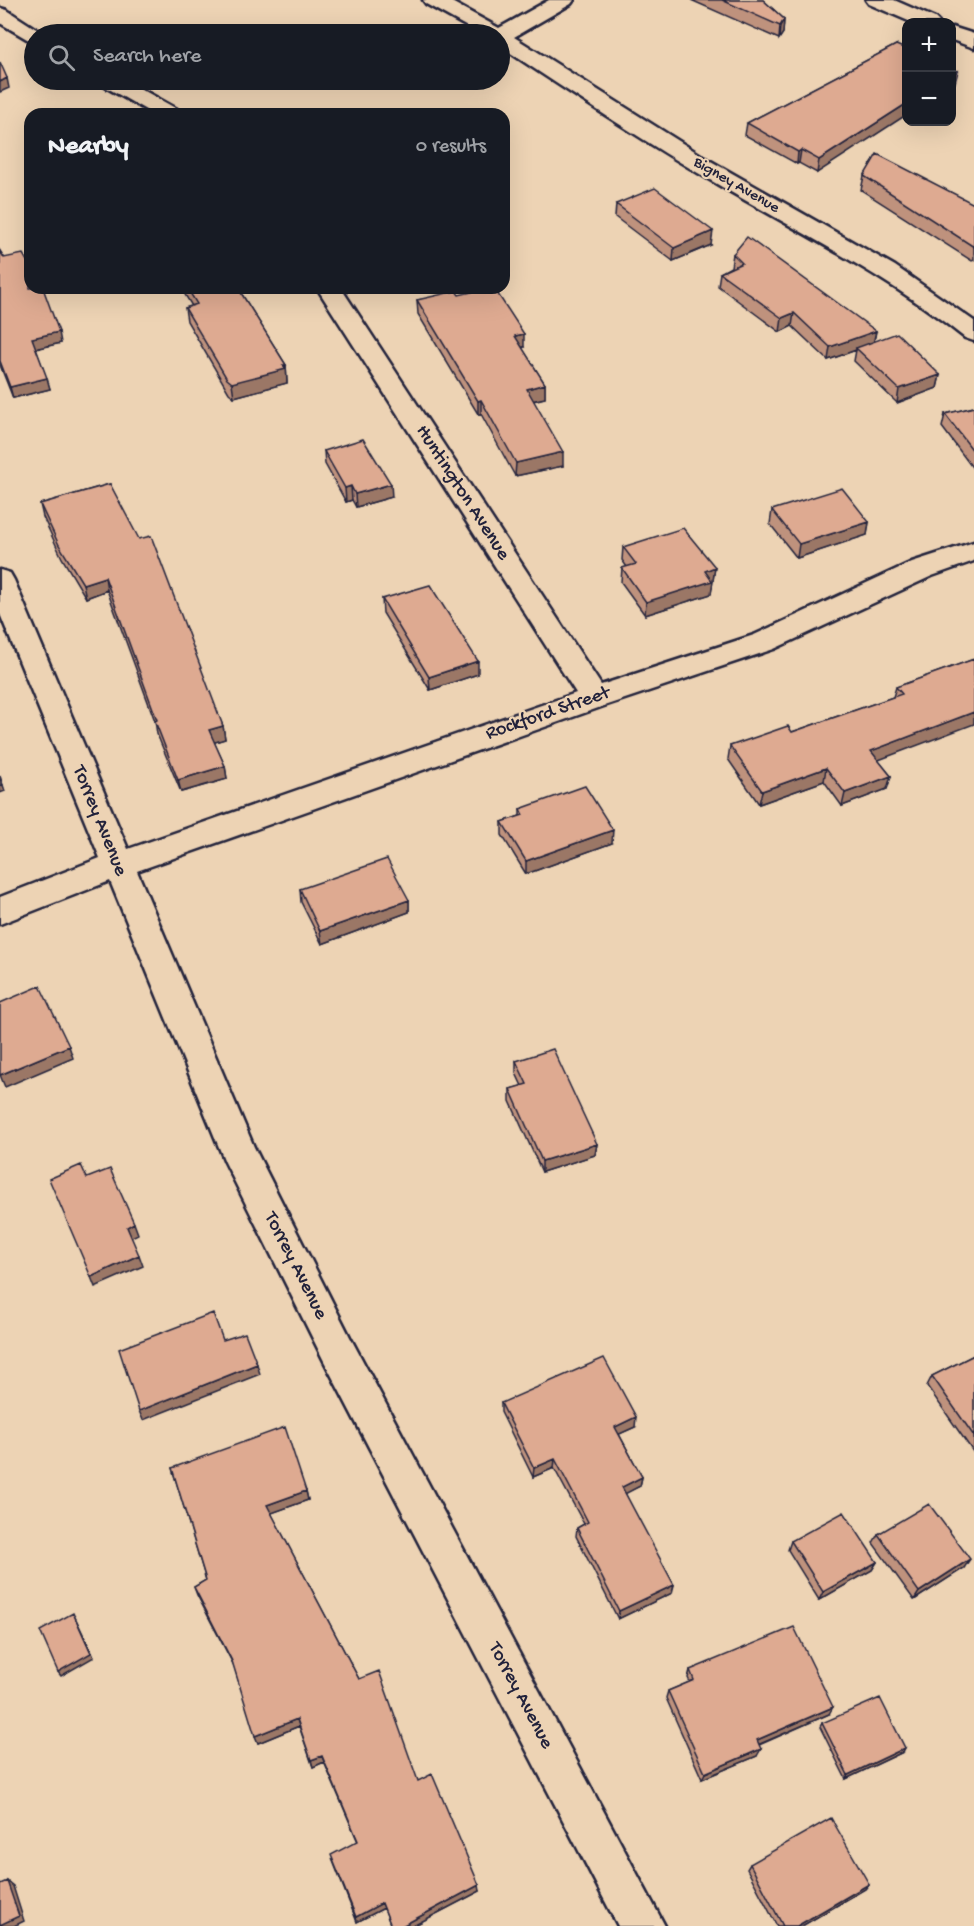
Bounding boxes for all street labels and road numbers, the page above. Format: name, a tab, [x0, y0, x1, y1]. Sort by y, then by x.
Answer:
street label: Bigney Avenue	[689, 153, 783, 219]
street label: Huntington Avenue	[410, 421, 515, 565]
street label: Rockford Street	[483, 681, 615, 746]
street label: Torrey Avenue	[66, 761, 132, 880]
street label: Torrey Avenue	[258, 1208, 332, 1324]
street label: Torrey Avenue	[482, 1638, 558, 1754]

